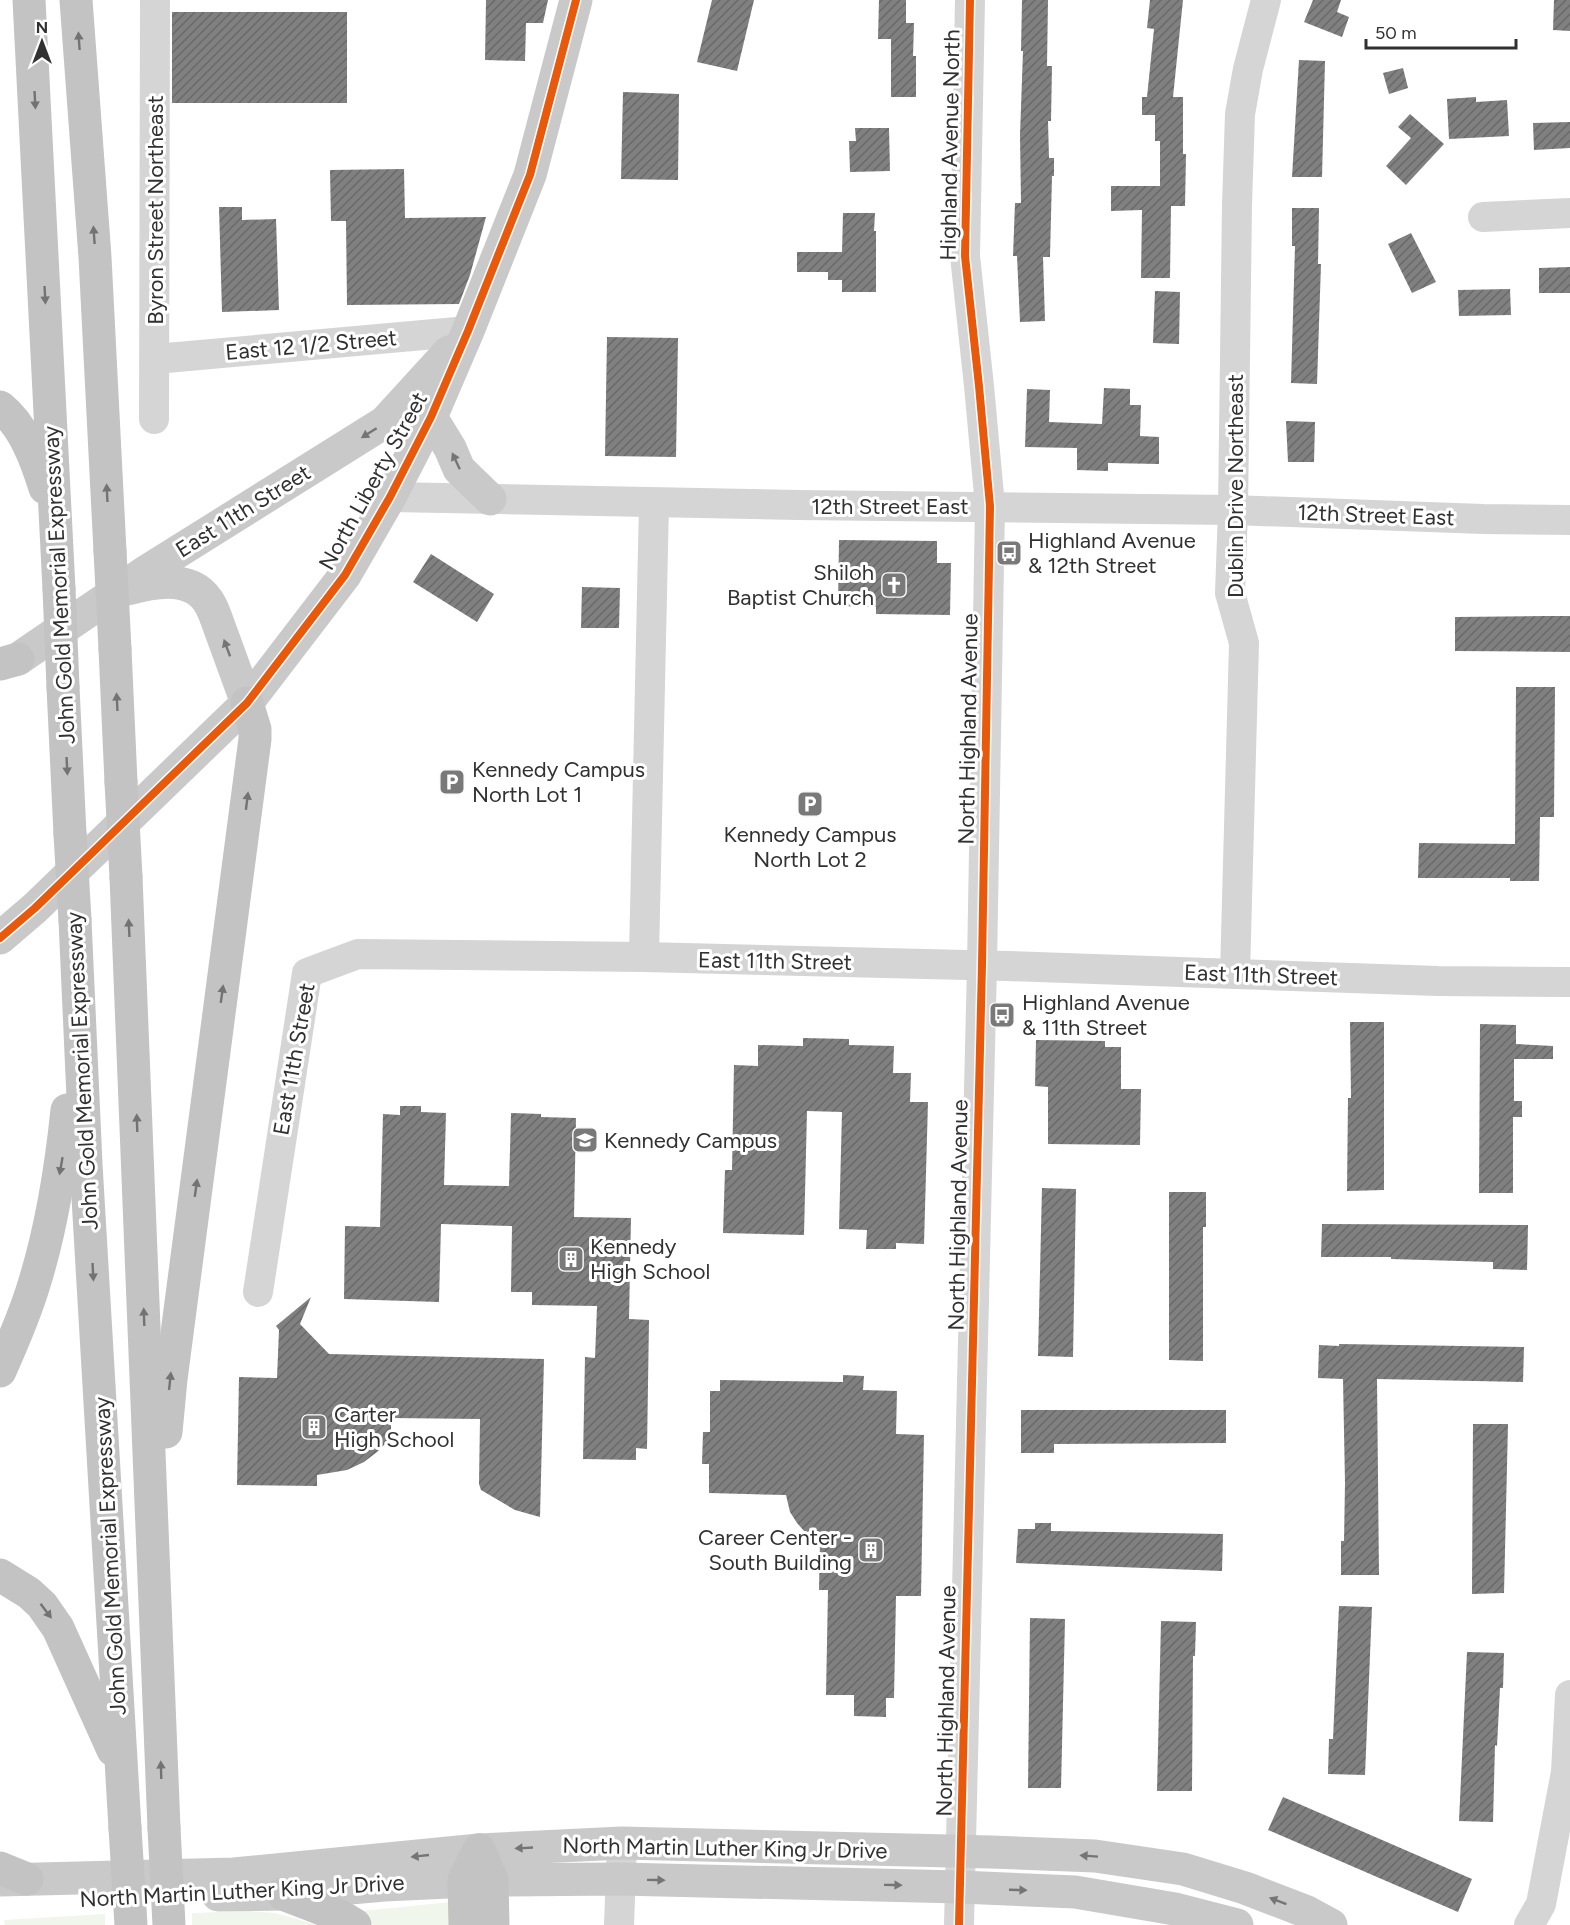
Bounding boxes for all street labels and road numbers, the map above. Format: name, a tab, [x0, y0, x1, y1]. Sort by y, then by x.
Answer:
street label: Highland Avenue North	[934, 29, 966, 261]
street label: Byron Street Northeast	[142, 95, 169, 325]
street label: East 12 1/2 Street	[224, 324, 398, 366]
street label: Dublin Drive Northeast	[1222, 374, 1249, 598]
street label: North Liberty Street	[313, 387, 433, 575]
street label: John Gold Memorial Expressway	[37, 425, 81, 745]
street label: East 11th Street	[171, 459, 315, 563]
street label: 12th Street East	[811, 493, 969, 520]
street label: 12th Street East	[1297, 499, 1455, 531]
street label: North Highland Avenue	[952, 613, 984, 845]
street label: John Gold Memorial Expressway	[60, 911, 104, 1231]
street label: East 11th Street	[698, 946, 852, 976]
street label: East 11th Street	[1184, 959, 1338, 991]
street label: East 11th Street	[267, 981, 321, 1137]
street label: North Highland Avenue	[942, 1099, 974, 1331]
street label: John Gold Memorial Expressway	[88, 1396, 132, 1716]
street label: North Highland Avenue	[930, 1585, 962, 1817]
street label: North Martin Luther King Jr Drive	[562, 1832, 888, 1864]
street label: North Martin Luther King Jr Drive	[79, 1869, 405, 1913]

